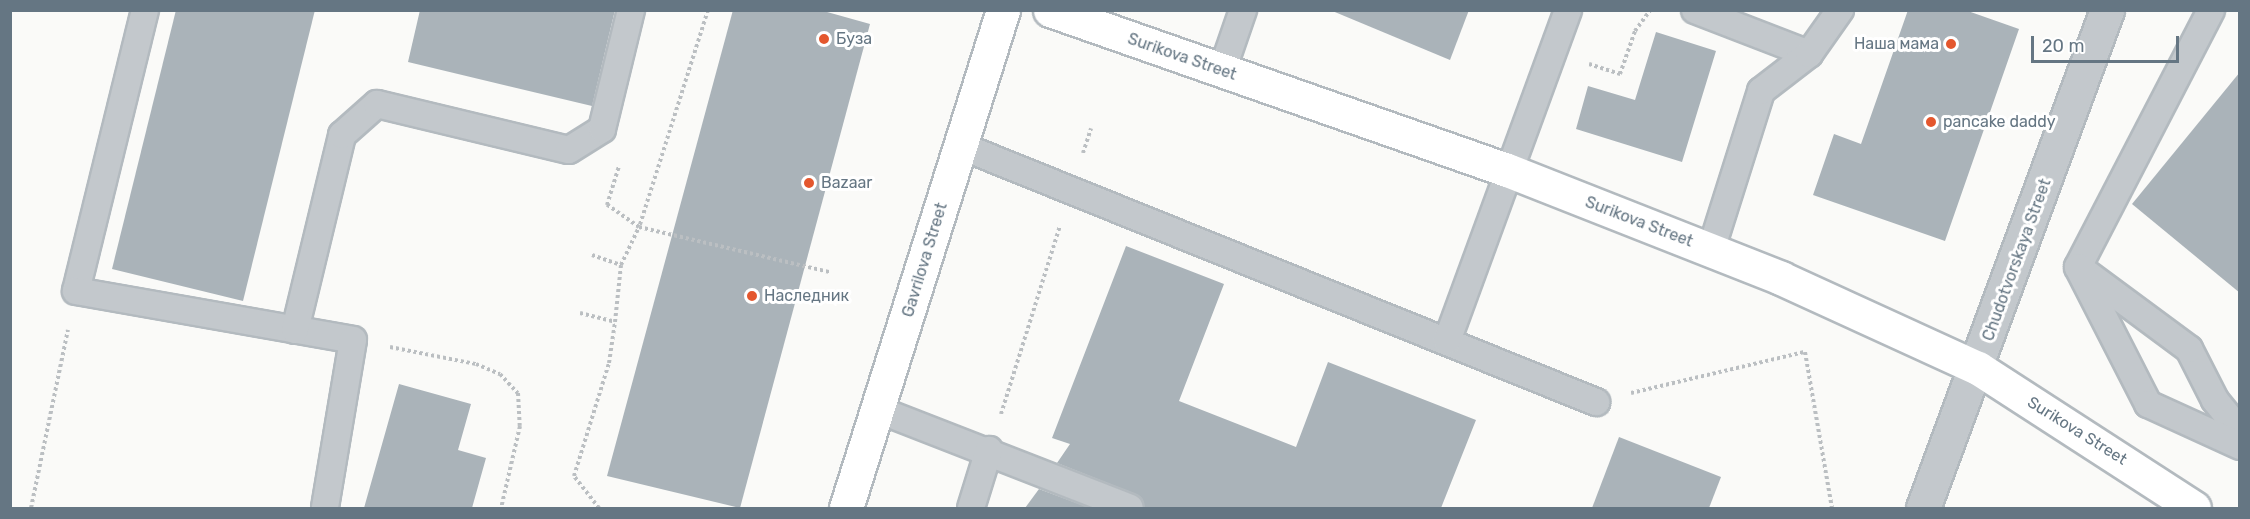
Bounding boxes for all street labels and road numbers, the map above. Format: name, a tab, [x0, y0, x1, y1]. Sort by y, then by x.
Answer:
street label: Surikova Street	[1125, 29, 1239, 85]
street label: Chudotvorskaya Street	[1979, 176, 2055, 344]
street label: Surikova Street	[1582, 193, 1696, 251]
street label: Gavrilova Street	[898, 200, 952, 320]
street label: Surikova Street	[2024, 393, 2130, 469]

